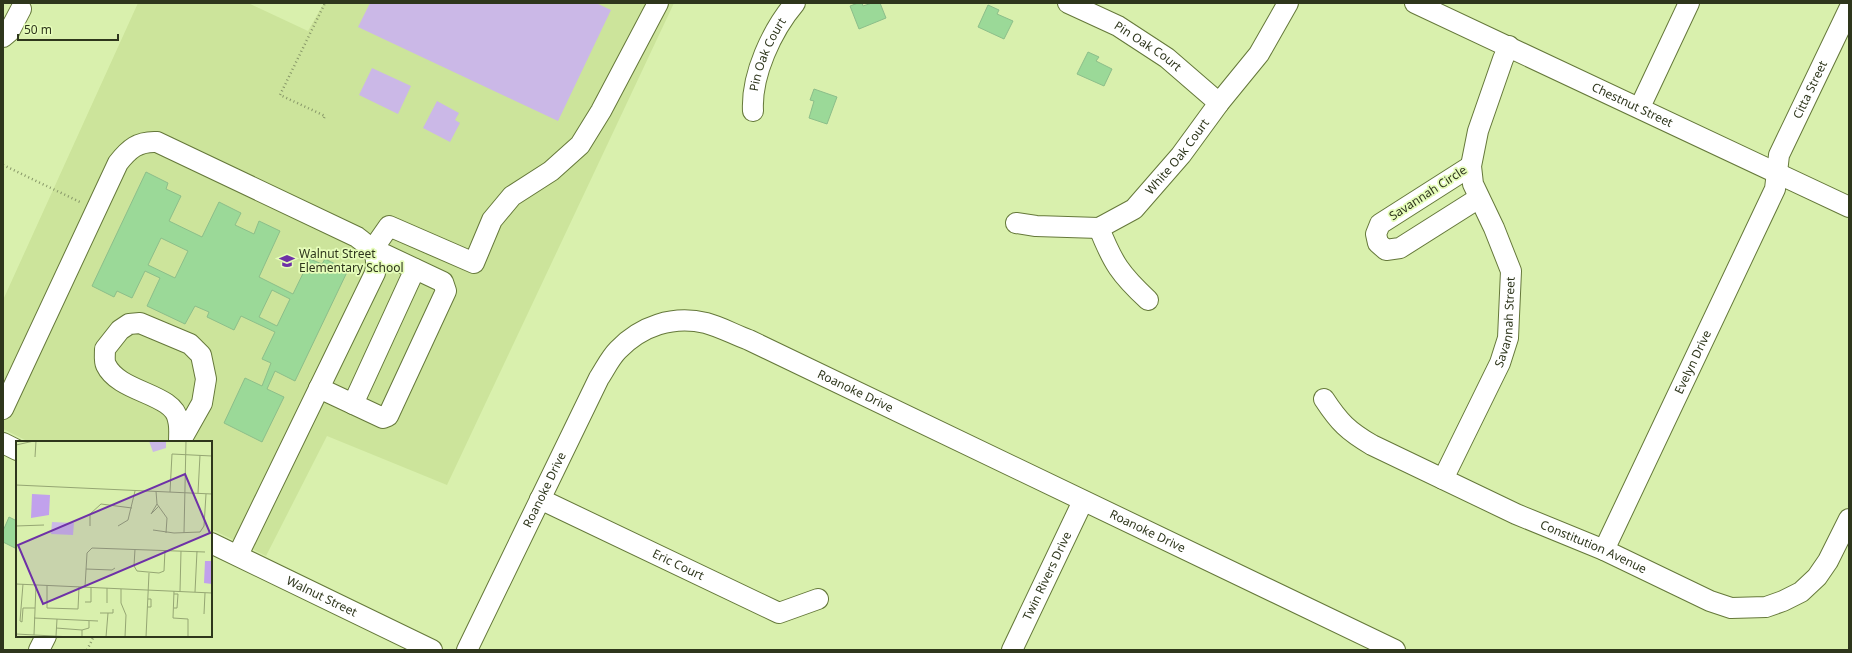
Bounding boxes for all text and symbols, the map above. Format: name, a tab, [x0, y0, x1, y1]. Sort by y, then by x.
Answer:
street label: Pin Oak Court	[745, 14, 790, 93]
scale bar	[18, 16, 118, 42]
street label: Pin Oak Court	[1111, 17, 1186, 75]
text: 50 m	[24, 21, 52, 38]
street label: Citta Street	[1789, 57, 1831, 122]
street label: Chestnut Street	[1589, 78, 1676, 131]
street label: White Oak Court	[1141, 114, 1213, 198]
street label: Savannah Circle	[1386, 161, 1470, 224]
place label: Walnut Street Elementary School	[299, 245, 404, 276]
school or university icon: Walnut Street Elementary School	[278, 252, 296, 270]
street label: Savannah Street	[1490, 276, 1519, 370]
street label: Evelyn Drive	[1670, 327, 1715, 397]
street label: Roanoke Drive	[815, 365, 897, 416]
inset map	[16, 441, 212, 637]
street label: Roanoke Drive	[519, 449, 570, 530]
street label: Roanoke Drive	[1107, 505, 1189, 556]
street label: Constitution Avenue	[1538, 516, 1650, 577]
street label: Twin Rivers Drive	[1018, 528, 1075, 623]
street label: Eric Court	[650, 545, 707, 584]
street label: Walnut Street	[284, 572, 361, 621]

